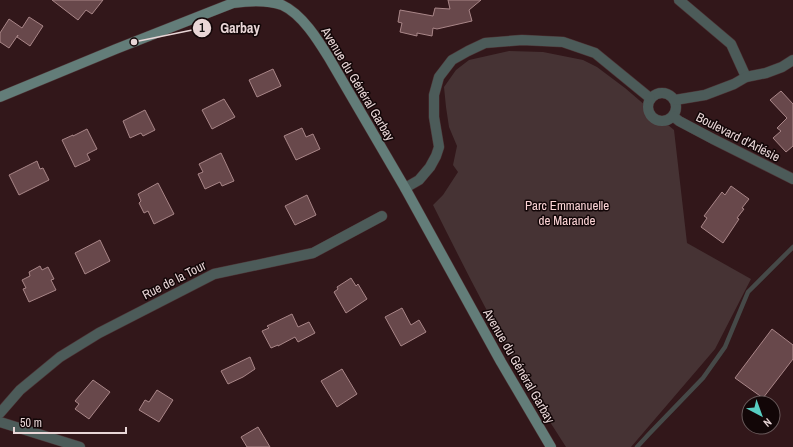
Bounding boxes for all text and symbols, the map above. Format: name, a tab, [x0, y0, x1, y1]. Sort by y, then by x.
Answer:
callout: Garbay	[192, 15, 268, 41]
text: Garbay	[220, 19, 260, 37]
text: 1	[199, 20, 205, 36]
street label: Avenue du Général Garbay	[317, 23, 399, 144]
street label: Boulevard d'Arlésie	[693, 109, 783, 166]
park label: Parc Emmanuelle de Marande	[525, 197, 609, 229]
street label: Rue de la Tour	[139, 257, 209, 303]
street label: Avenue du Général Garbay	[479, 305, 559, 427]
north arrow	[741, 395, 781, 435]
scale bar	[14, 409, 126, 435]
text: 50 m	[20, 415, 42, 431]
text: N	[761, 415, 775, 430]

